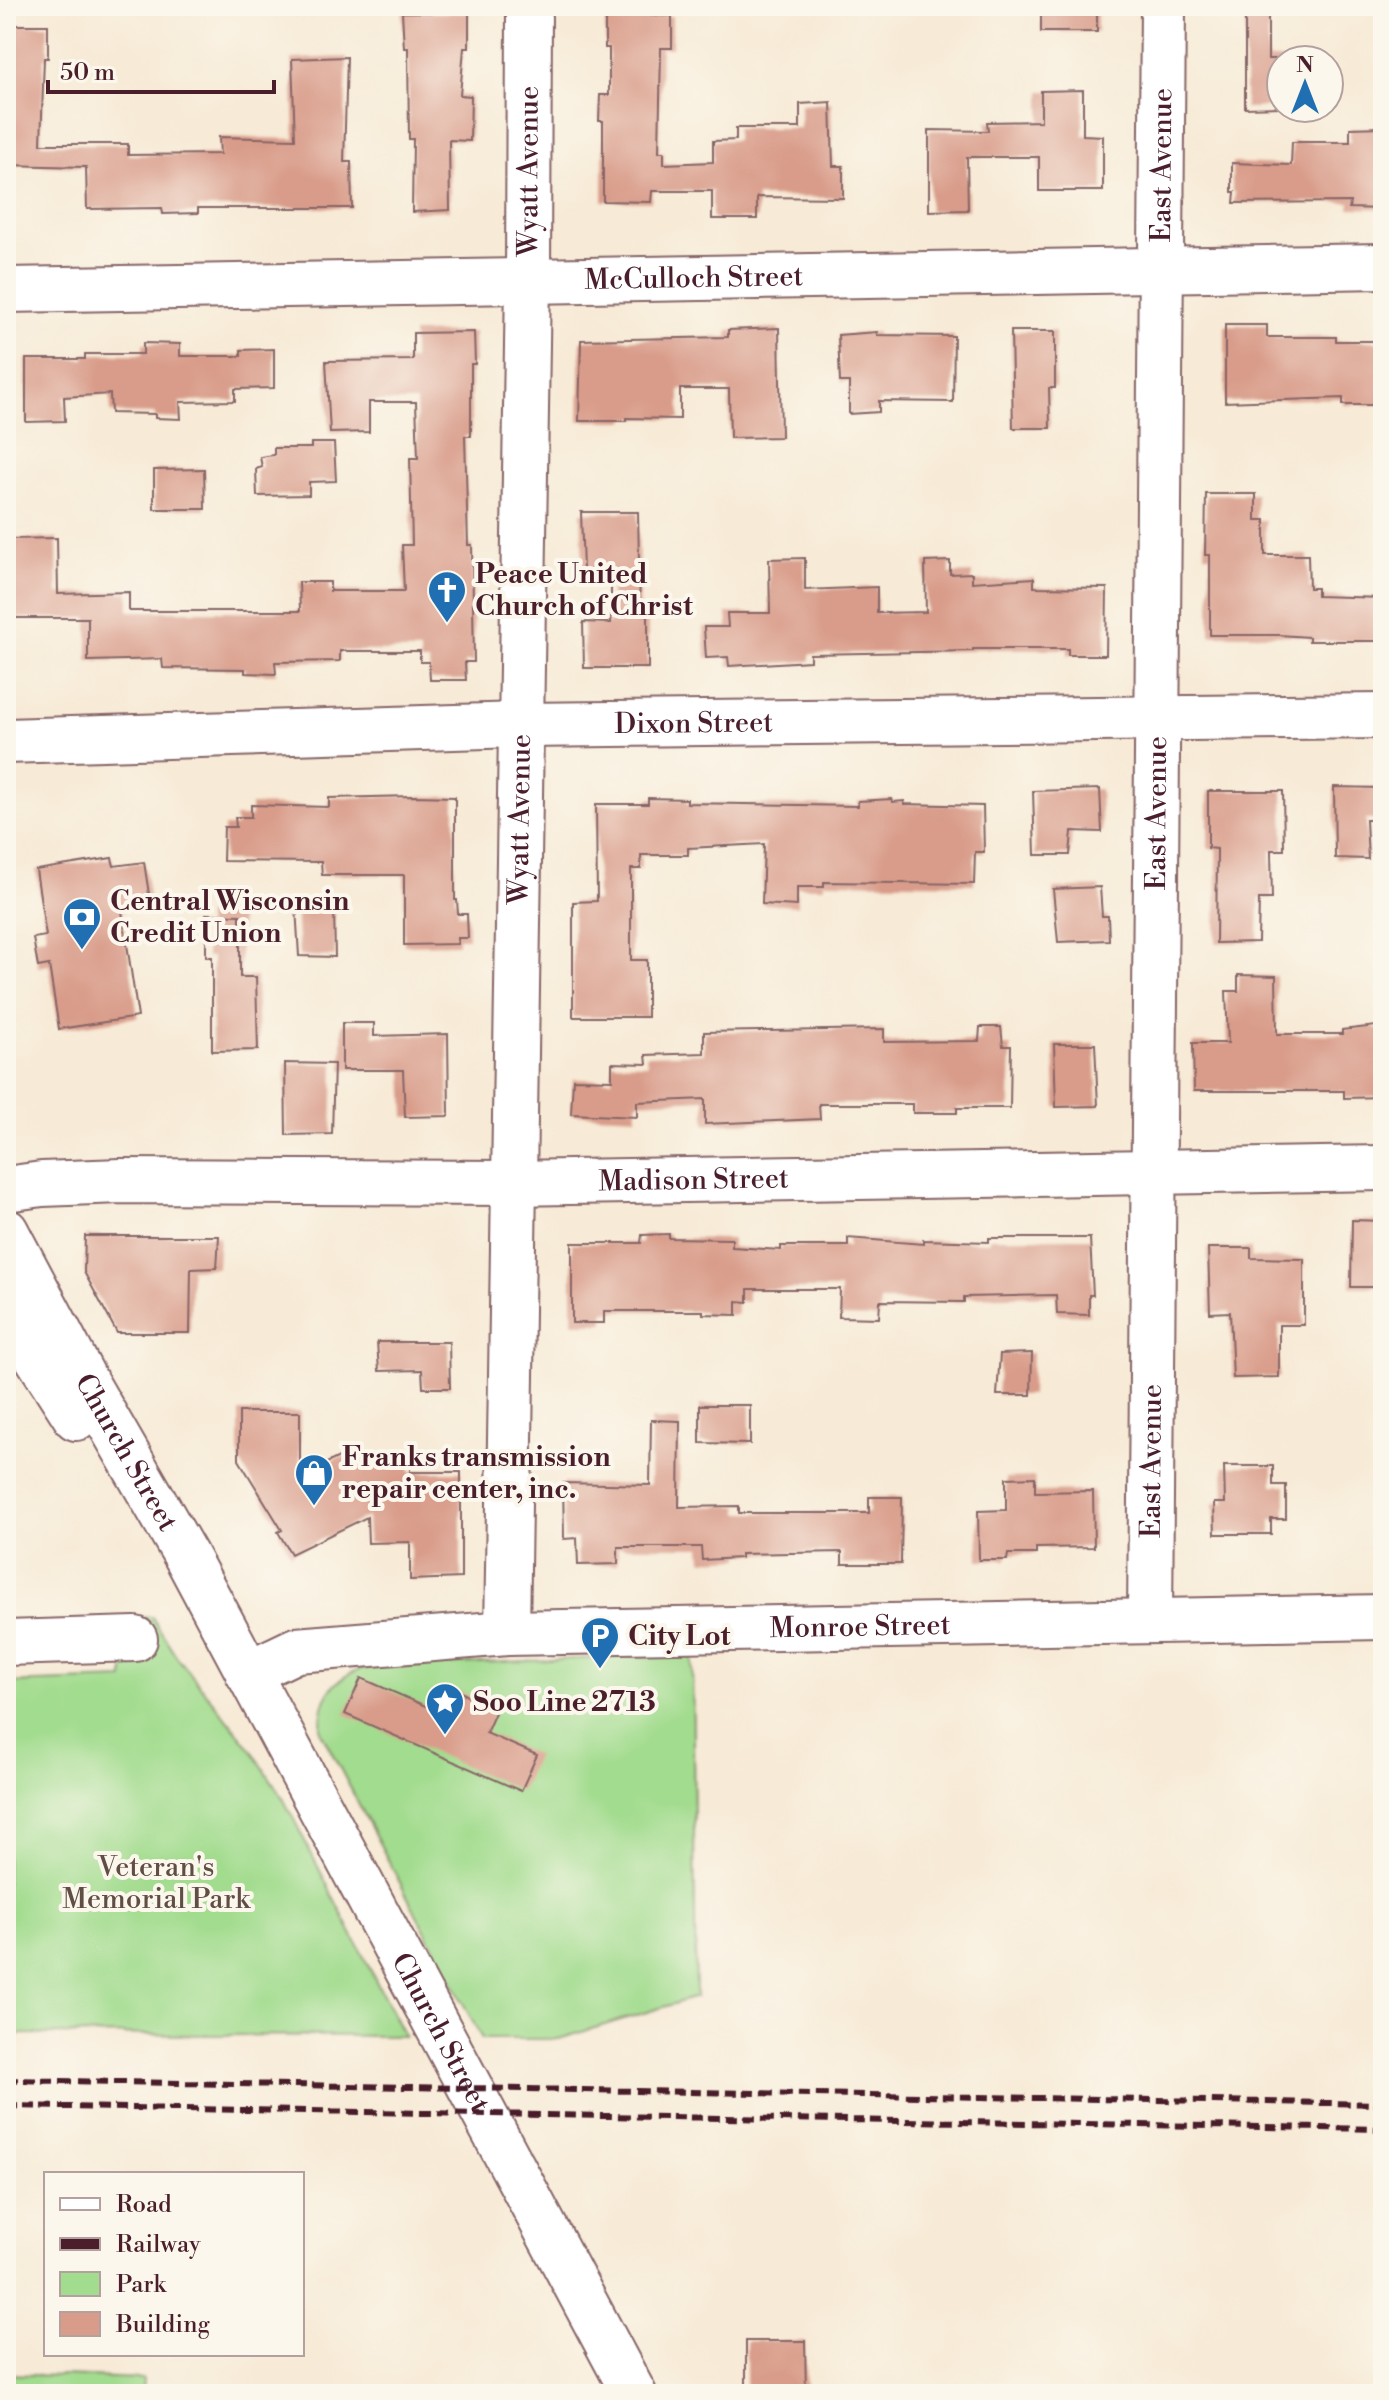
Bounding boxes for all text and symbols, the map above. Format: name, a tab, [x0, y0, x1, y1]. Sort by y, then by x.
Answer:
scale bar	[48, 44, 274, 94]
north arrow	[1265, 44, 1345, 124]
text: N	[1296, 52, 1314, 79]
text: 50 m	[60, 58, 115, 88]
street label: Wyatt Avenue	[511, 86, 546, 257]
street label: East Avenue	[1144, 88, 1180, 242]
street label: McCulloch Street	[584, 259, 804, 297]
place label: Peace United Church of Christ	[475, 557, 694, 624]
church icon: Peace United Church of Christ	[426, 569, 468, 624]
street label: Dixon Street	[614, 705, 773, 742]
street label: Wyatt Avenue	[501, 734, 538, 906]
street label: East Avenue	[1138, 736, 1175, 890]
place label: Central Wisconsin Credit Union	[110, 884, 349, 951]
bank icon: Central Wisconsin Credit Union	[61, 896, 103, 951]
street label: Madison Street	[598, 1161, 789, 1199]
street label: Church Street	[67, 1368, 185, 1538]
street label: East Avenue	[1133, 1384, 1169, 1538]
place label: Franks transmission repair center, inc.	[342, 1440, 611, 1507]
shop icon: Franks transmission repair center, inc.	[293, 1452, 335, 1507]
street label: Monroe Street	[769, 1607, 951, 1646]
parking icon: City Lot	[579, 1615, 621, 1670]
place label: City Lot	[628, 1619, 732, 1654]
place icon: Soo Line 2713	[424, 1681, 466, 1736]
place label: Soo Line 2713	[473, 1685, 656, 1720]
park label: Veteran's Memorial Park	[62, 1850, 251, 1917]
street label: Church Street	[384, 1947, 498, 2119]
legend	[44, 2172, 304, 2356]
text: Road	[116, 2190, 172, 2220]
text: Railway	[116, 2230, 201, 2260]
text: Park	[116, 2270, 167, 2300]
text: Building	[115, 2310, 210, 2340]

